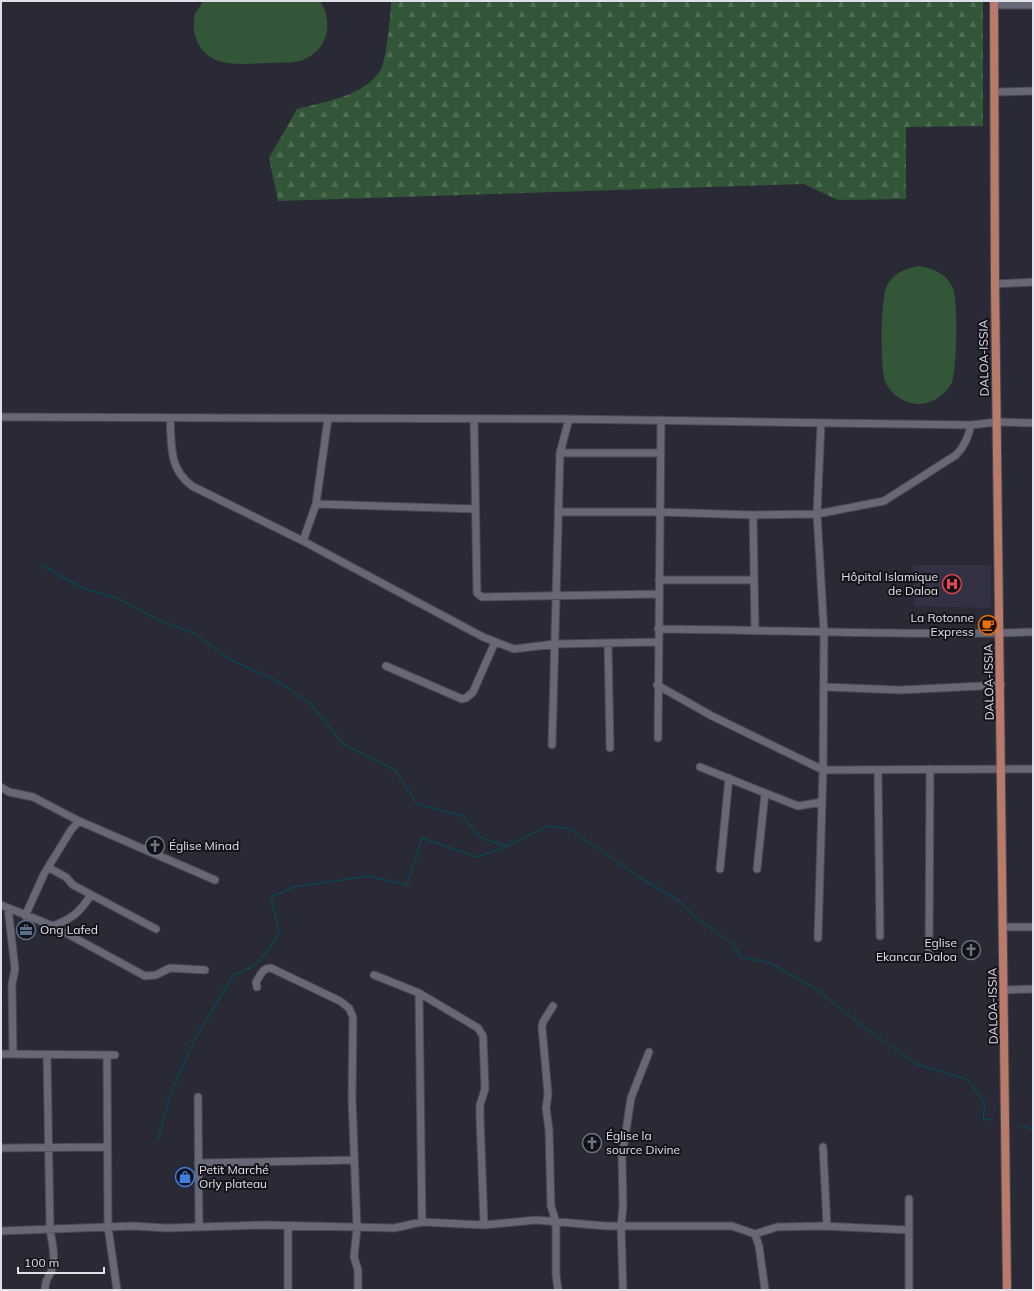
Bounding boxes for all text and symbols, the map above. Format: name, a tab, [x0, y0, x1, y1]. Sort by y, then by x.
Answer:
street label: DALOA-ISSIA	[975, 319, 992, 396]
place label: Hôpital Islamique de Daloa	[841, 569, 938, 598]
hospital icon: Hôpital Islamique de Daloa	[941, 573, 963, 595]
place label: La Rotonne Express	[911, 610, 974, 639]
cafe icon: La Rotonne Express	[977, 614, 999, 636]
street label: DALOA-ISSIA	[980, 643, 997, 720]
church icon: Église Minad	[144, 835, 166, 857]
place label: Église Minad	[169, 838, 239, 853]
office icon: Ong Lafed	[15, 919, 37, 941]
place label: Ong Lafed	[40, 922, 98, 937]
place label: Eglise Ekancar Daloa	[876, 935, 957, 964]
church icon: Eglise Ekancar Daloa	[960, 939, 982, 961]
street label: DALOA-ISSIA	[984, 967, 1001, 1044]
place label: Église la source Divine	[606, 1128, 680, 1157]
church icon: Église la source Divine	[581, 1132, 603, 1154]
place label: Petit Marché Orly plateau	[199, 1162, 269, 1191]
shop icon: Petit Marché Orly plateau	[174, 1166, 196, 1188]
scale bar	[18, 1249, 104, 1275]
text: 100 m	[24, 1255, 59, 1270]

